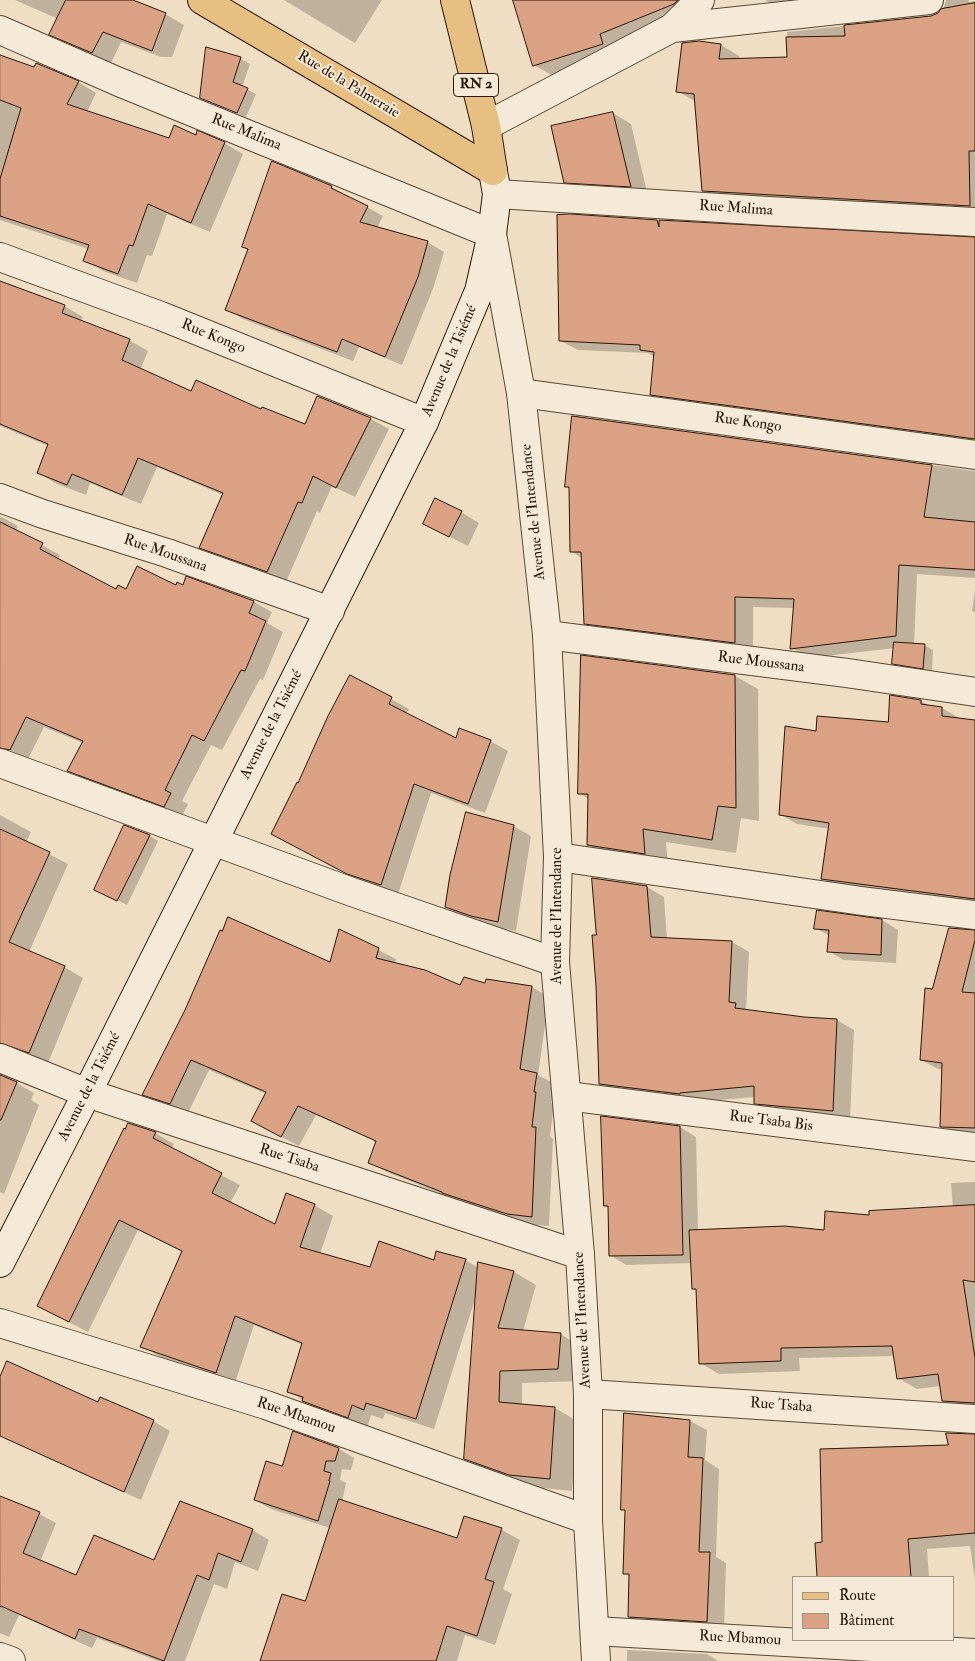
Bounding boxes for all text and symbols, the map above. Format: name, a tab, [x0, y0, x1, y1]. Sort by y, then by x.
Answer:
street label: Rue de la Palmeraie	[294, 47, 402, 123]
road number: RN 2	[454, 74, 498, 96]
street label: Rue Malima	[208, 111, 284, 155]
street label: Rue Malima	[698, 197, 774, 221]
street label: Avenue de la Tsiémé	[418, 303, 482, 419]
street label: Rue Kongo	[178, 316, 248, 358]
street label: Rue Kongo	[713, 409, 783, 437]
street label: Avenue de l'Intendance	[518, 443, 550, 581]
street label: Rue Moussana	[121, 531, 209, 577]
street label: Rue Moussana	[717, 649, 805, 677]
street label: Avenue de la Tsiémé	[237, 668, 307, 782]
street label: Avenue de l'Intendance	[549, 847, 567, 985]
street label: Avenue de la Tsiémé	[55, 1030, 125, 1144]
street label: Rue Tsaba Bis	[728, 1108, 814, 1136]
street label: Rue Tsaba	[257, 1141, 321, 1177]
street label: Avenue de l'Intendance	[570, 1251, 596, 1389]
street label: Rue Mbamou	[254, 1394, 338, 1438]
street label: Rue Tsaba	[749, 1395, 813, 1417]
legend	[792, 1576, 955, 1641]
text: Route	[839, 1586, 876, 1605]
text: Bâtiment	[839, 1611, 894, 1630]
street label: Rue Mbamou	[698, 1628, 782, 1650]

